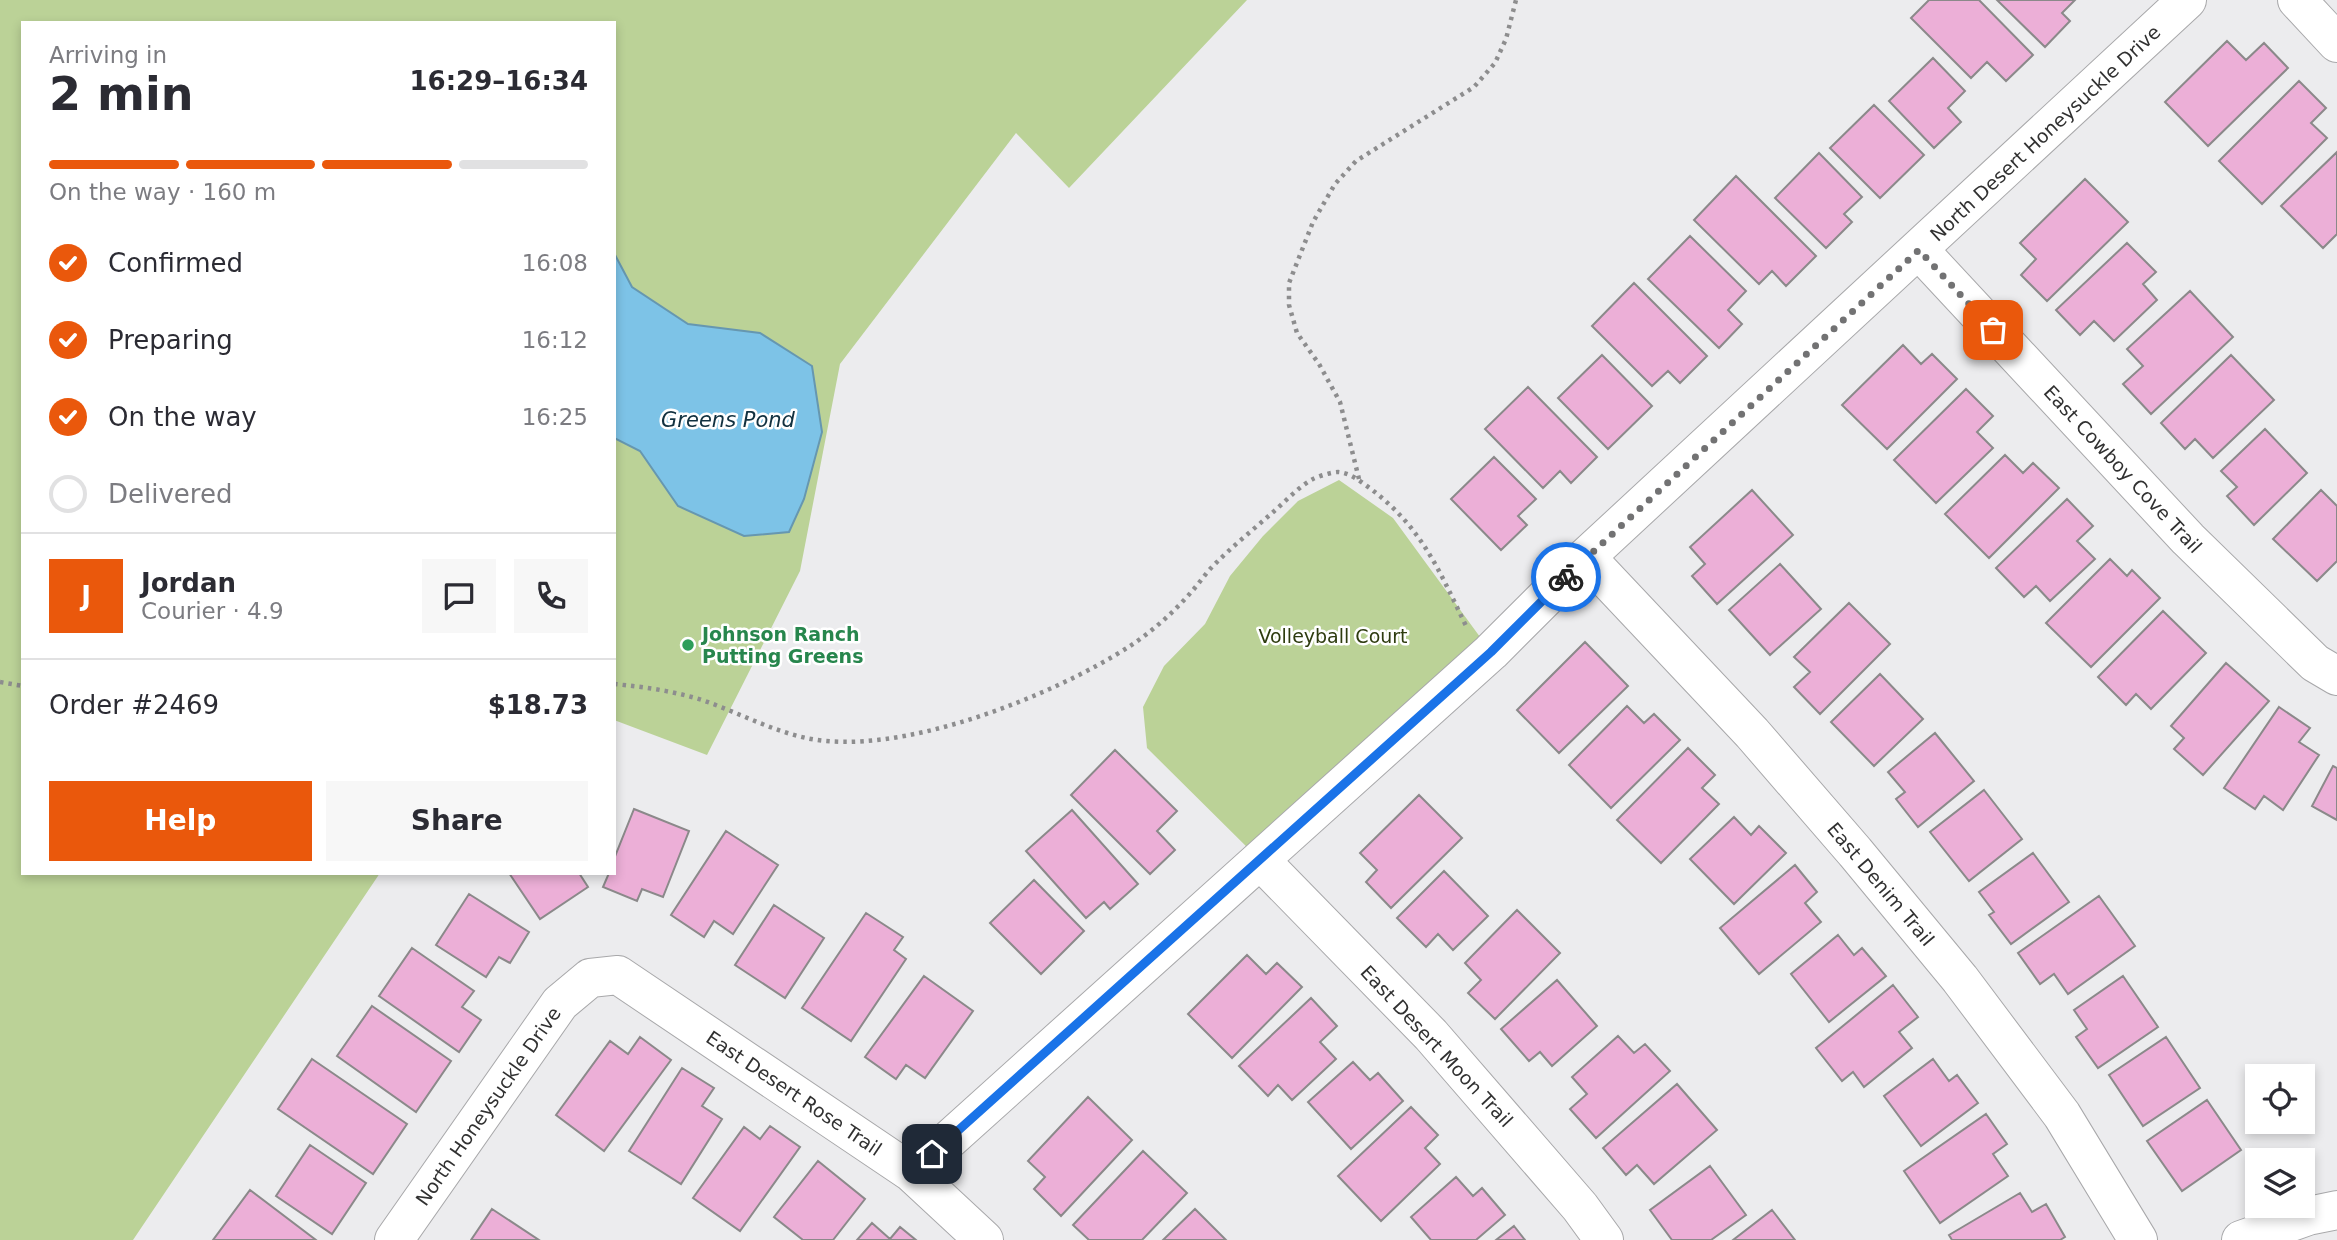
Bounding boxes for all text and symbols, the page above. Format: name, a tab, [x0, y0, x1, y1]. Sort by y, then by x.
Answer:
street label: North Desert Honeysuckle Drive	[1925, 20, 2165, 246]
text: Arriving in	[49, 42, 167, 68]
text: 16:29–16:34	[409, 66, 588, 96]
text: 2 min	[49, 67, 193, 121]
text: On the way · 160 m	[49, 179, 276, 205]
icon: check	[49, 244, 87, 282]
text: Confirmed	[108, 248, 243, 278]
text: 16:08	[522, 250, 588, 276]
pin	[1963, 300, 2023, 360]
icon: bag	[1974, 311, 2012, 349]
icon: check	[49, 321, 87, 359]
text: Preparing	[108, 325, 233, 355]
text: 16:12	[522, 327, 588, 353]
street label: East Cowboy Cove Trail	[2040, 381, 2206, 557]
icon: check	[49, 398, 87, 436]
text: On the way	[108, 402, 257, 432]
text: 16:25	[522, 404, 588, 430]
water label: Greens Pond	[661, 408, 796, 432]
text: Delivered	[108, 479, 232, 509]
courier	[1531, 542, 1601, 612]
icon: bike	[1547, 558, 1585, 596]
button: chat	[422, 559, 496, 633]
button: phone	[514, 559, 588, 633]
text: Jordan	[141, 568, 236, 598]
text: J	[81, 581, 91, 611]
text: Courier · 4.9	[141, 598, 284, 624]
place label: Johnson Ranch Putting Greens	[700, 623, 863, 667]
park label: Volleyball Court	[1258, 625, 1408, 647]
marker: Johnson Ranch Putting Greens	[680, 637, 696, 653]
text: Order #2469	[49, 690, 219, 720]
text: $18.73	[488, 690, 588, 720]
button: Help	[49, 781, 312, 861]
button: Share	[326, 781, 588, 861]
street label: East Denim Trail	[1823, 818, 1939, 950]
street label: East Desert Moon Trail	[1356, 961, 1518, 1131]
street label: North Honeysuckle Drive	[411, 1003, 565, 1209]
street label: East Desert Rose Trail	[702, 1026, 886, 1160]
map controls	[2245, 1064, 2315, 1218]
button: locate	[2245, 1064, 2315, 1134]
pin	[902, 1124, 962, 1184]
icon: home	[913, 1135, 951, 1173]
button: layers	[2245, 1148, 2315, 1218]

